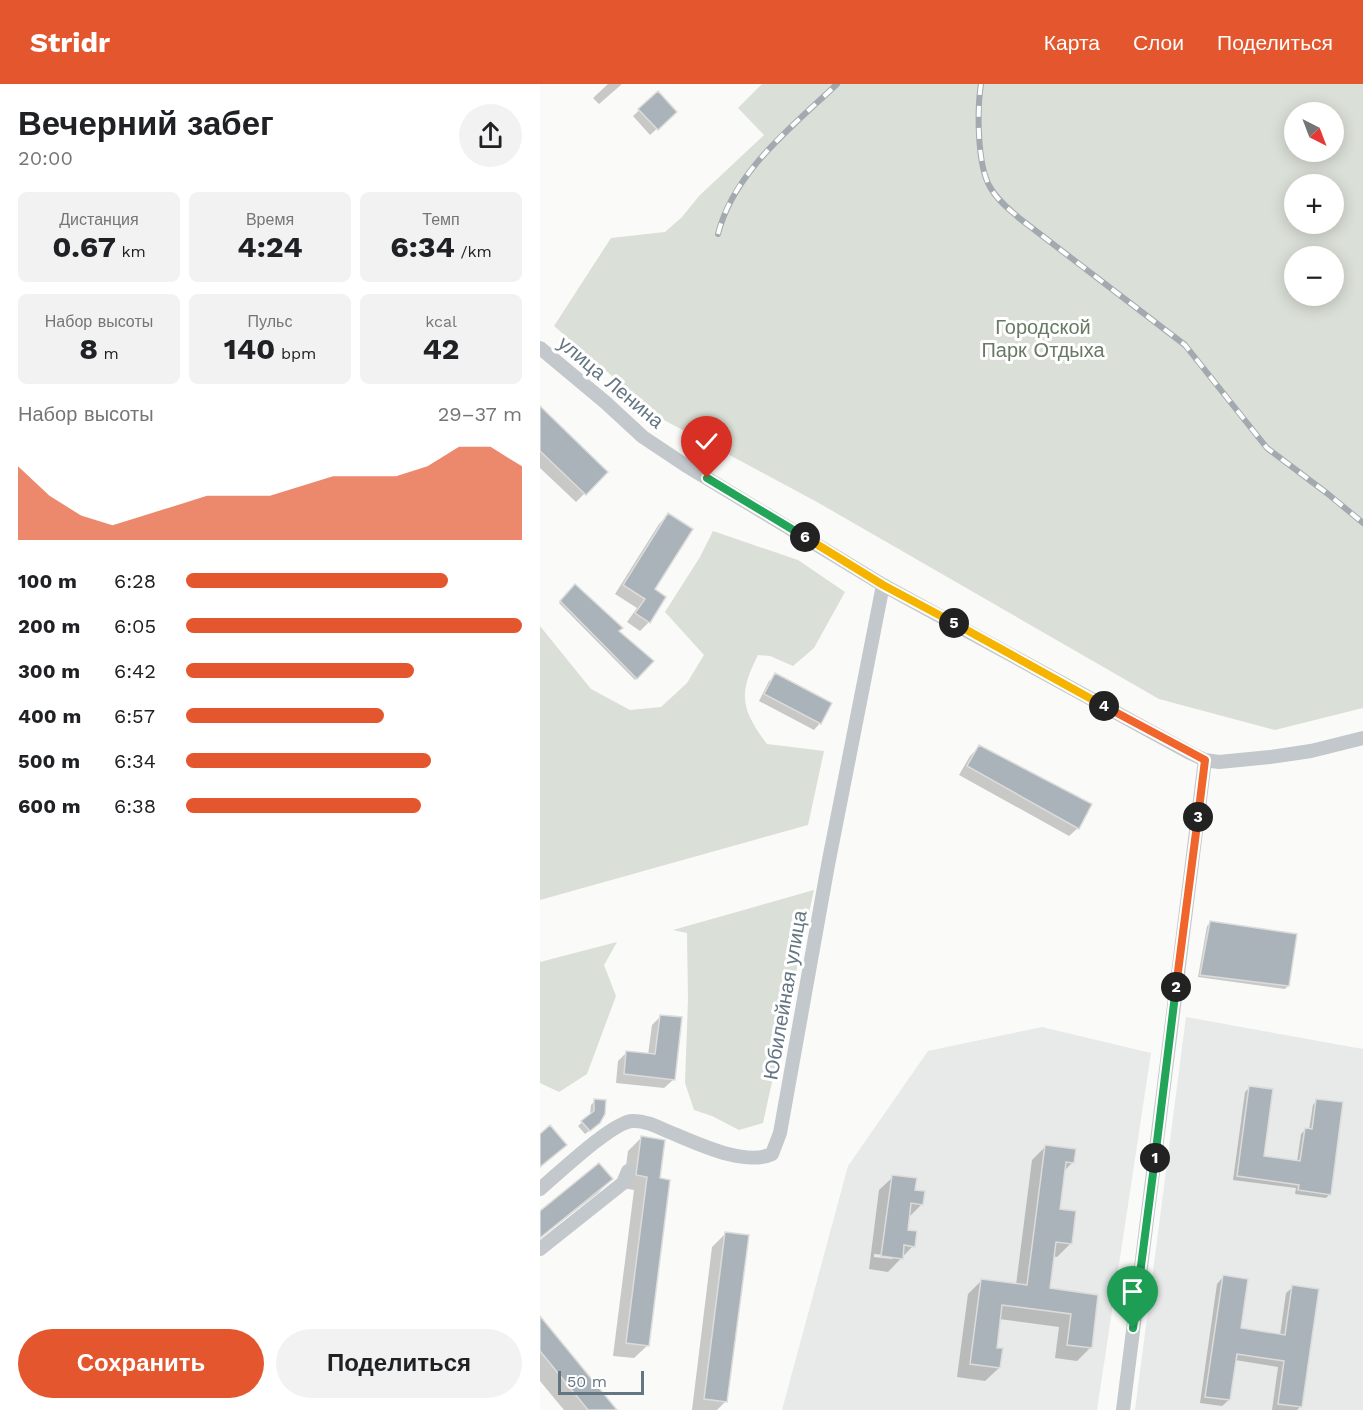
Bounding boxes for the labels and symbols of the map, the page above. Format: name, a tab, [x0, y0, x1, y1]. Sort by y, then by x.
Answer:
north arrow	[1284, 102, 1344, 162]
park label: Городской Парк Отдыха	[981, 315, 1105, 362]
street label: улица Ленина	[553, 331, 669, 434]
pin	[681, 416, 732, 478]
pin: 6	[790, 522, 820, 552]
pin: 5	[939, 608, 969, 638]
pin: 4	[1089, 691, 1119, 721]
pin: 3	[1183, 802, 1213, 832]
street label: Юбилейная улица	[758, 908, 812, 1082]
pin: 2	[1161, 972, 1191, 1002]
pin: 1	[1140, 1143, 1170, 1173]
pin	[1107, 1266, 1158, 1328]
scale bar	[558, 1368, 644, 1396]

